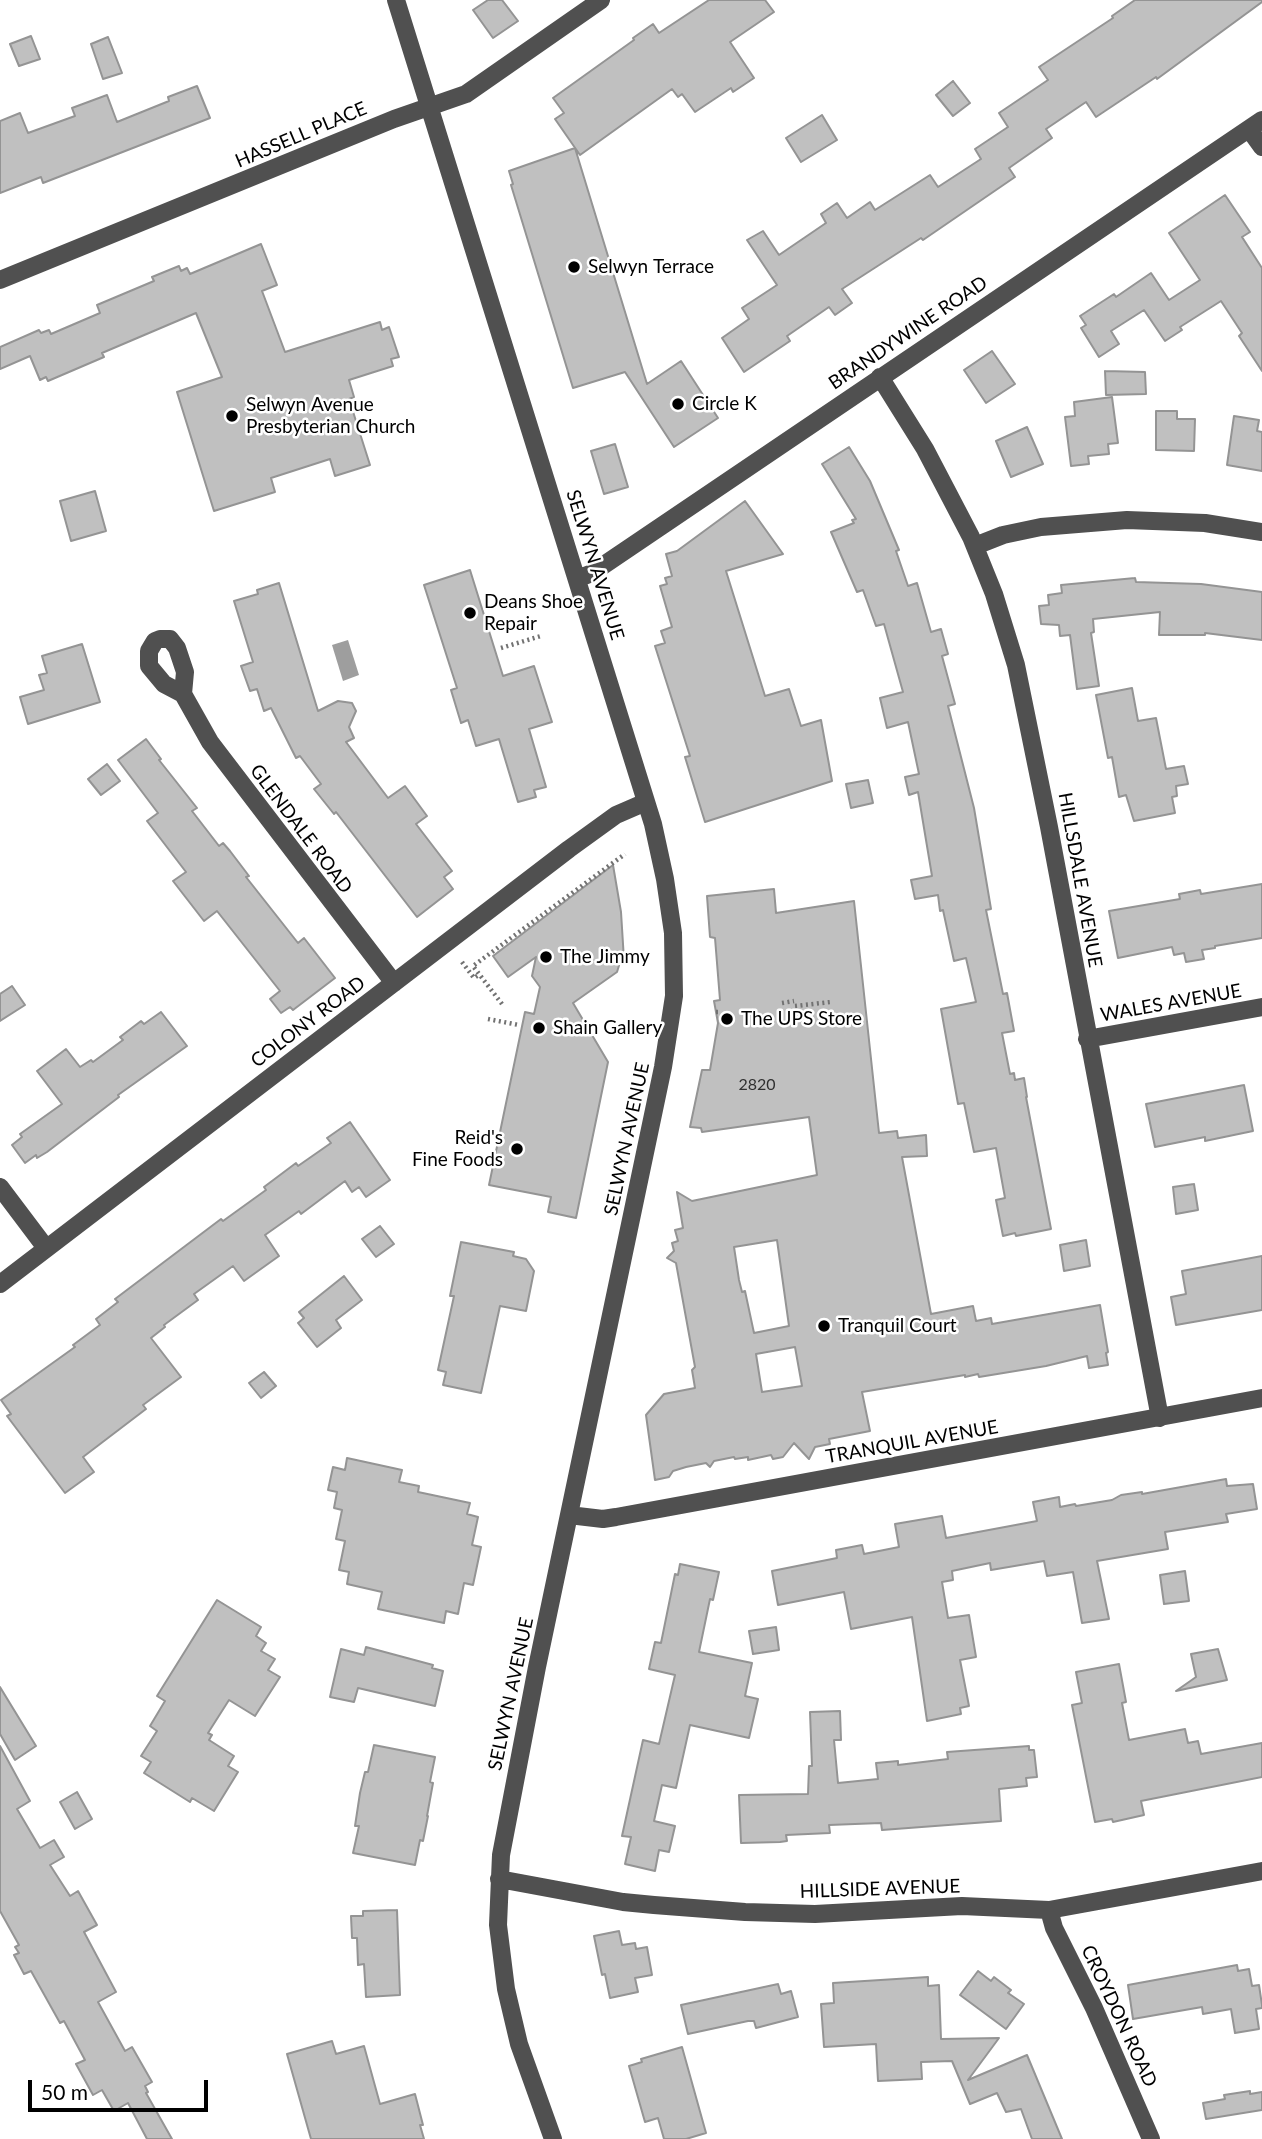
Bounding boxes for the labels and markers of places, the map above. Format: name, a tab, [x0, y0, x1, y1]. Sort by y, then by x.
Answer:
place label: Selwyn Terrace	[588, 256, 714, 278]
marker: Selwyn Terrace	[566, 259, 582, 275]
place label: Circle K	[692, 393, 757, 415]
place label: Selwyn Avenue Presbyterian Church	[246, 394, 415, 438]
marker: Circle K	[670, 396, 686, 412]
marker: Selwyn Avenue Presbyterian Church	[224, 408, 240, 424]
place label: Deans Shoe Repair	[484, 591, 583, 635]
marker: Deans Shoe Repair	[462, 605, 478, 621]
place label: The Jimmy	[560, 946, 650, 968]
marker: The Jimmy	[538, 949, 554, 965]
place label: The UPS Store	[741, 1008, 862, 1030]
marker: The UPS Store	[719, 1011, 735, 1027]
place label: Shain Gallery	[553, 1017, 662, 1039]
marker: Shain Gallery	[531, 1020, 547, 1036]
place label: Reid's Fine Foods	[412, 1127, 503, 1171]
marker: Reid's Fine Foods	[509, 1141, 525, 1157]
place label: Tranquil Court	[838, 1315, 957, 1337]
marker: Tranquil Court	[816, 1318, 832, 1334]

